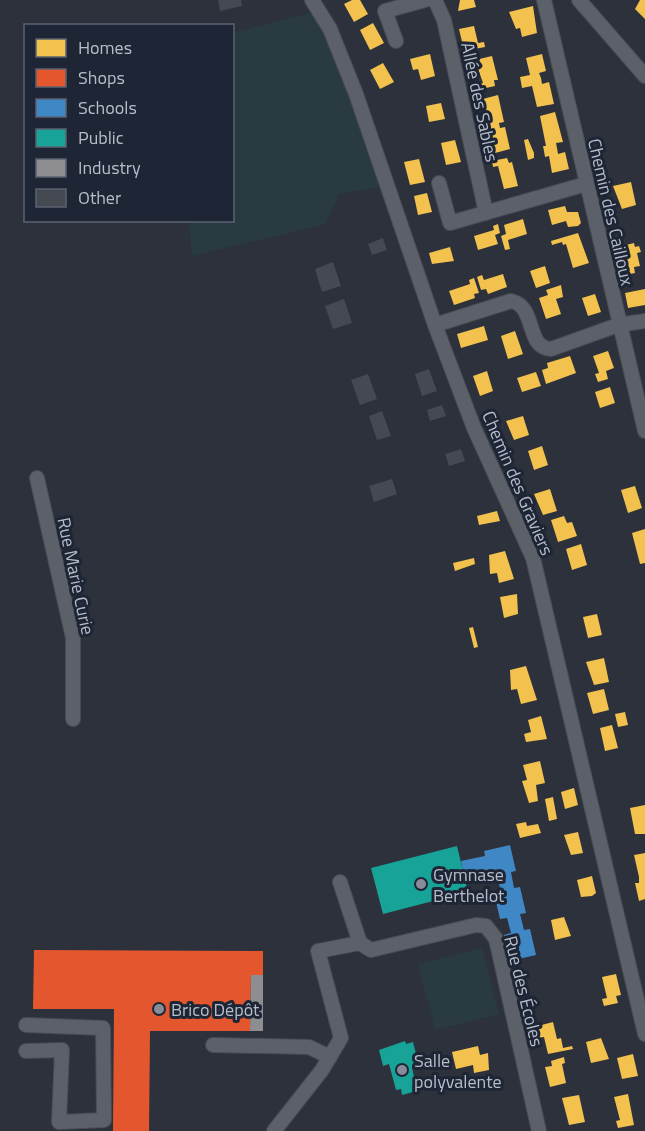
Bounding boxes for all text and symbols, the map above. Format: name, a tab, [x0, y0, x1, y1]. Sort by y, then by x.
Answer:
legend	[24, 24, 234, 222]
text: Homes	[78, 34, 132, 61]
street label: Allée des Sables	[454, 40, 506, 164]
text: Shops	[78, 64, 125, 91]
text: Schools	[78, 94, 137, 121]
text: Public	[78, 124, 124, 151]
street label: Chemin des Cailloux	[581, 136, 641, 288]
text: Industry	[78, 154, 141, 181]
text: Other	[78, 184, 121, 211]
street label: Chemin des Graviers	[475, 407, 561, 559]
street label: Rue Marie Curie	[50, 515, 102, 637]
place label: Gymnase Berthelot	[433, 861, 505, 909]
marker: Gymnase Berthelot	[414, 877, 428, 891]
street label: Rue des Écoles	[497, 933, 551, 1049]
place label: Brico Dépôt	[171, 996, 260, 1023]
marker: Brico Dépôt	[152, 1002, 166, 1016]
place label: Salle polyvalente	[414, 1047, 502, 1095]
marker: Salle polyvalente	[395, 1063, 409, 1077]

